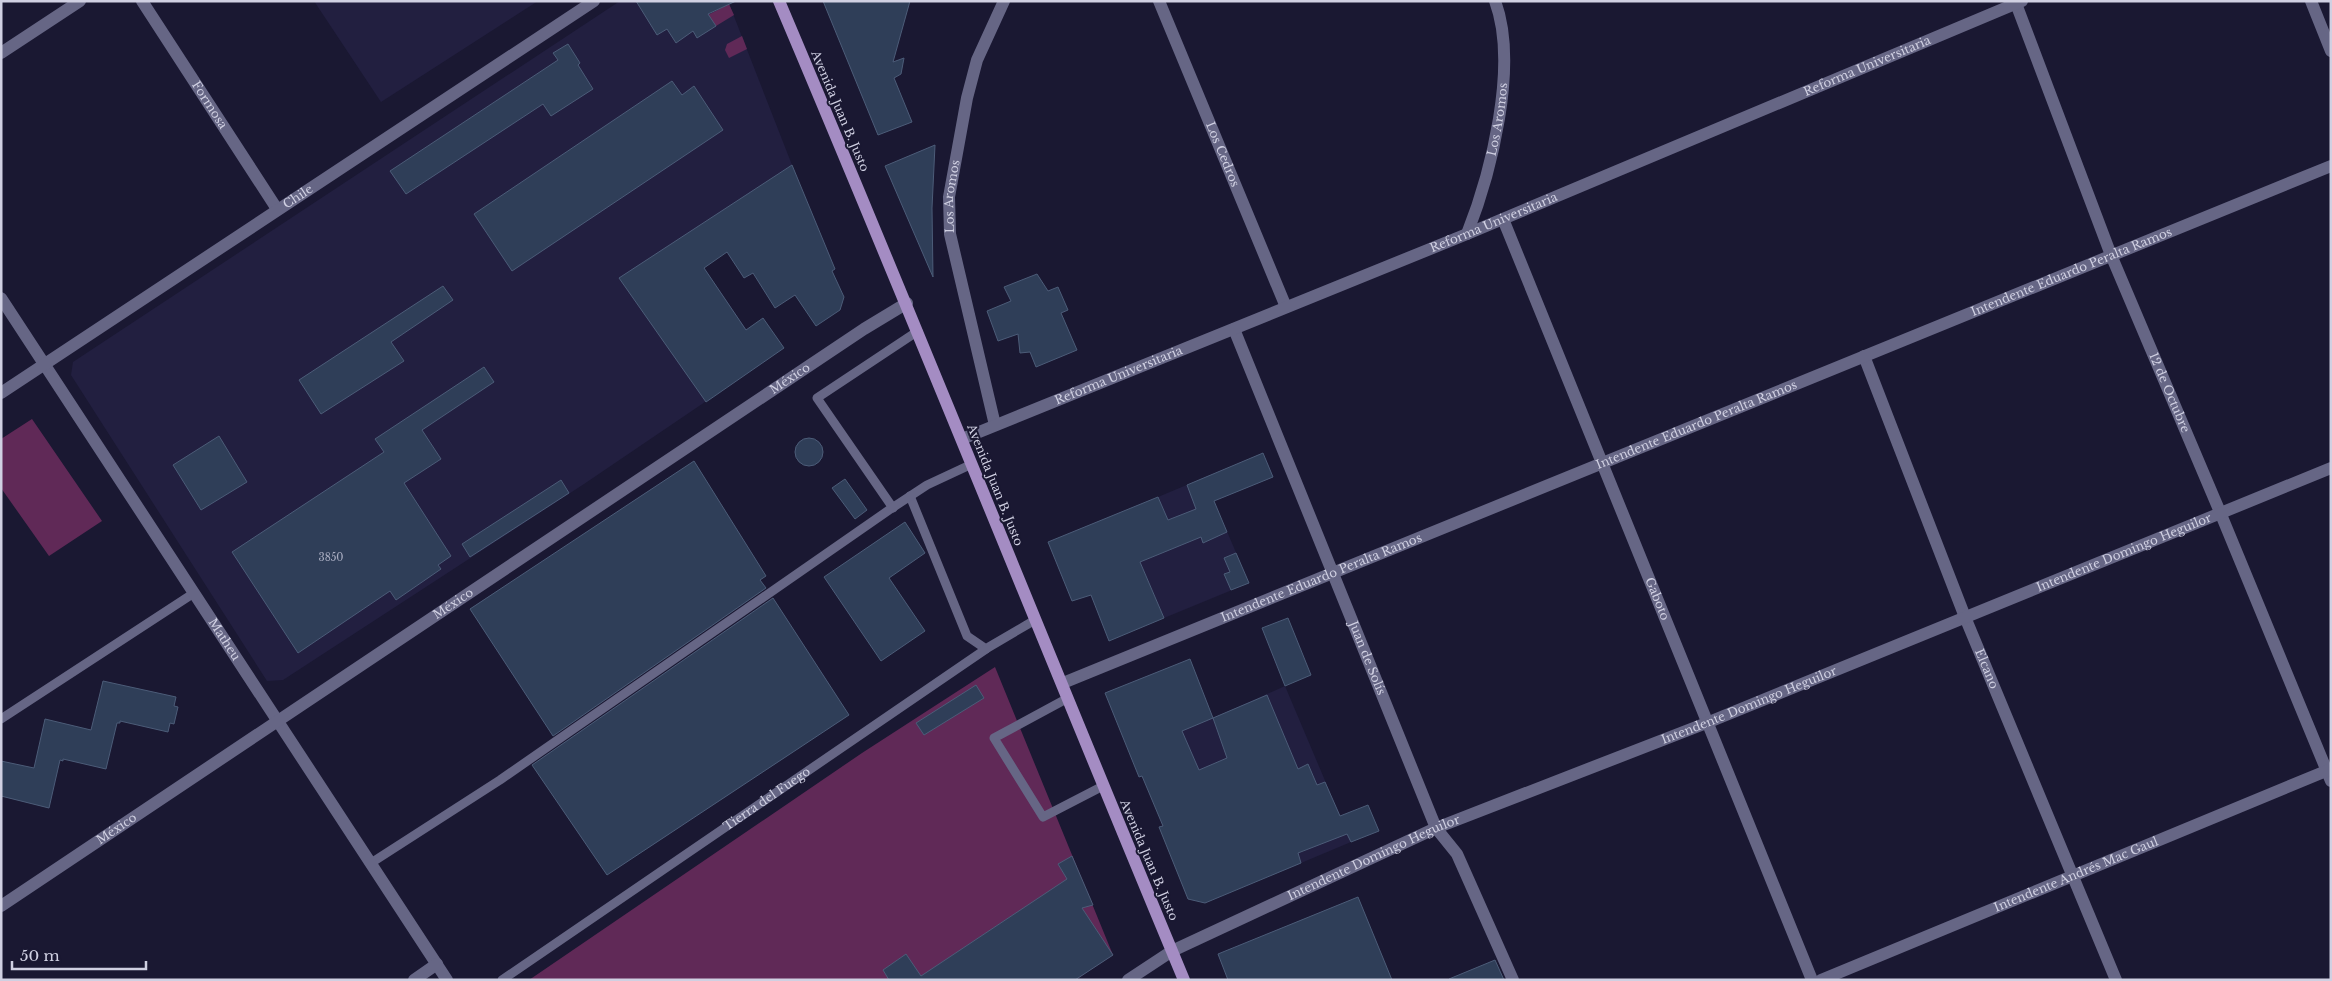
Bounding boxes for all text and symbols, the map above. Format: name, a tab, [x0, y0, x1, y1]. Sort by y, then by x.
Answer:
street label: Reforma Universitaria	[1801, 32, 1933, 99]
street label: Avenida Juan B. Justo	[808, 47, 873, 174]
street label: Formosa	[189, 78, 231, 132]
street label: Los Aromos	[1484, 82, 1510, 157]
street label: Los Cedros	[1203, 119, 1243, 189]
street label: Los Aromos	[941, 158, 963, 233]
street label: Chile	[280, 181, 316, 212]
street label: Reforma Universitaria	[1427, 189, 1560, 255]
street label: Intendente Eduardo Peralta Ramos	[1969, 224, 2174, 319]
street label: Reforma Universitaria	[1052, 342, 1185, 408]
street label: 12 de Octubre	[2146, 350, 2193, 435]
street label: México	[767, 359, 813, 397]
street label: Intendente Eduardo Peralta Ramos	[1594, 377, 1799, 472]
street label: Avenida Juan B. Justo	[964, 421, 1027, 548]
street label: Intendente Domingo Heguilor	[2034, 510, 2214, 595]
street label: Intendente Eduardo Peralta Ramos	[1218, 530, 1424, 625]
house number: 3850	[318, 551, 344, 564]
street label: Gaboto	[1642, 575, 1673, 623]
street label: México	[430, 584, 476, 622]
street label: Matheu	[205, 615, 244, 663]
street label: Juan de Solís	[1345, 617, 1389, 697]
street label: Elcano	[1972, 646, 2002, 691]
street label: Intendente Domingo Heguilor	[1659, 663, 1839, 747]
street label: Tierra del Fuego	[720, 763, 813, 833]
street label: Avenida Juan B. Justo	[1117, 796, 1182, 923]
street label: México	[93, 809, 139, 847]
street label: Intendente Domingo Heguilor	[1285, 811, 1462, 903]
street label: Intendente Andrés Mac Gaul	[1991, 833, 2160, 915]
scale bar	[12, 938, 146, 970]
text: 50 m	[20, 946, 60, 965]

